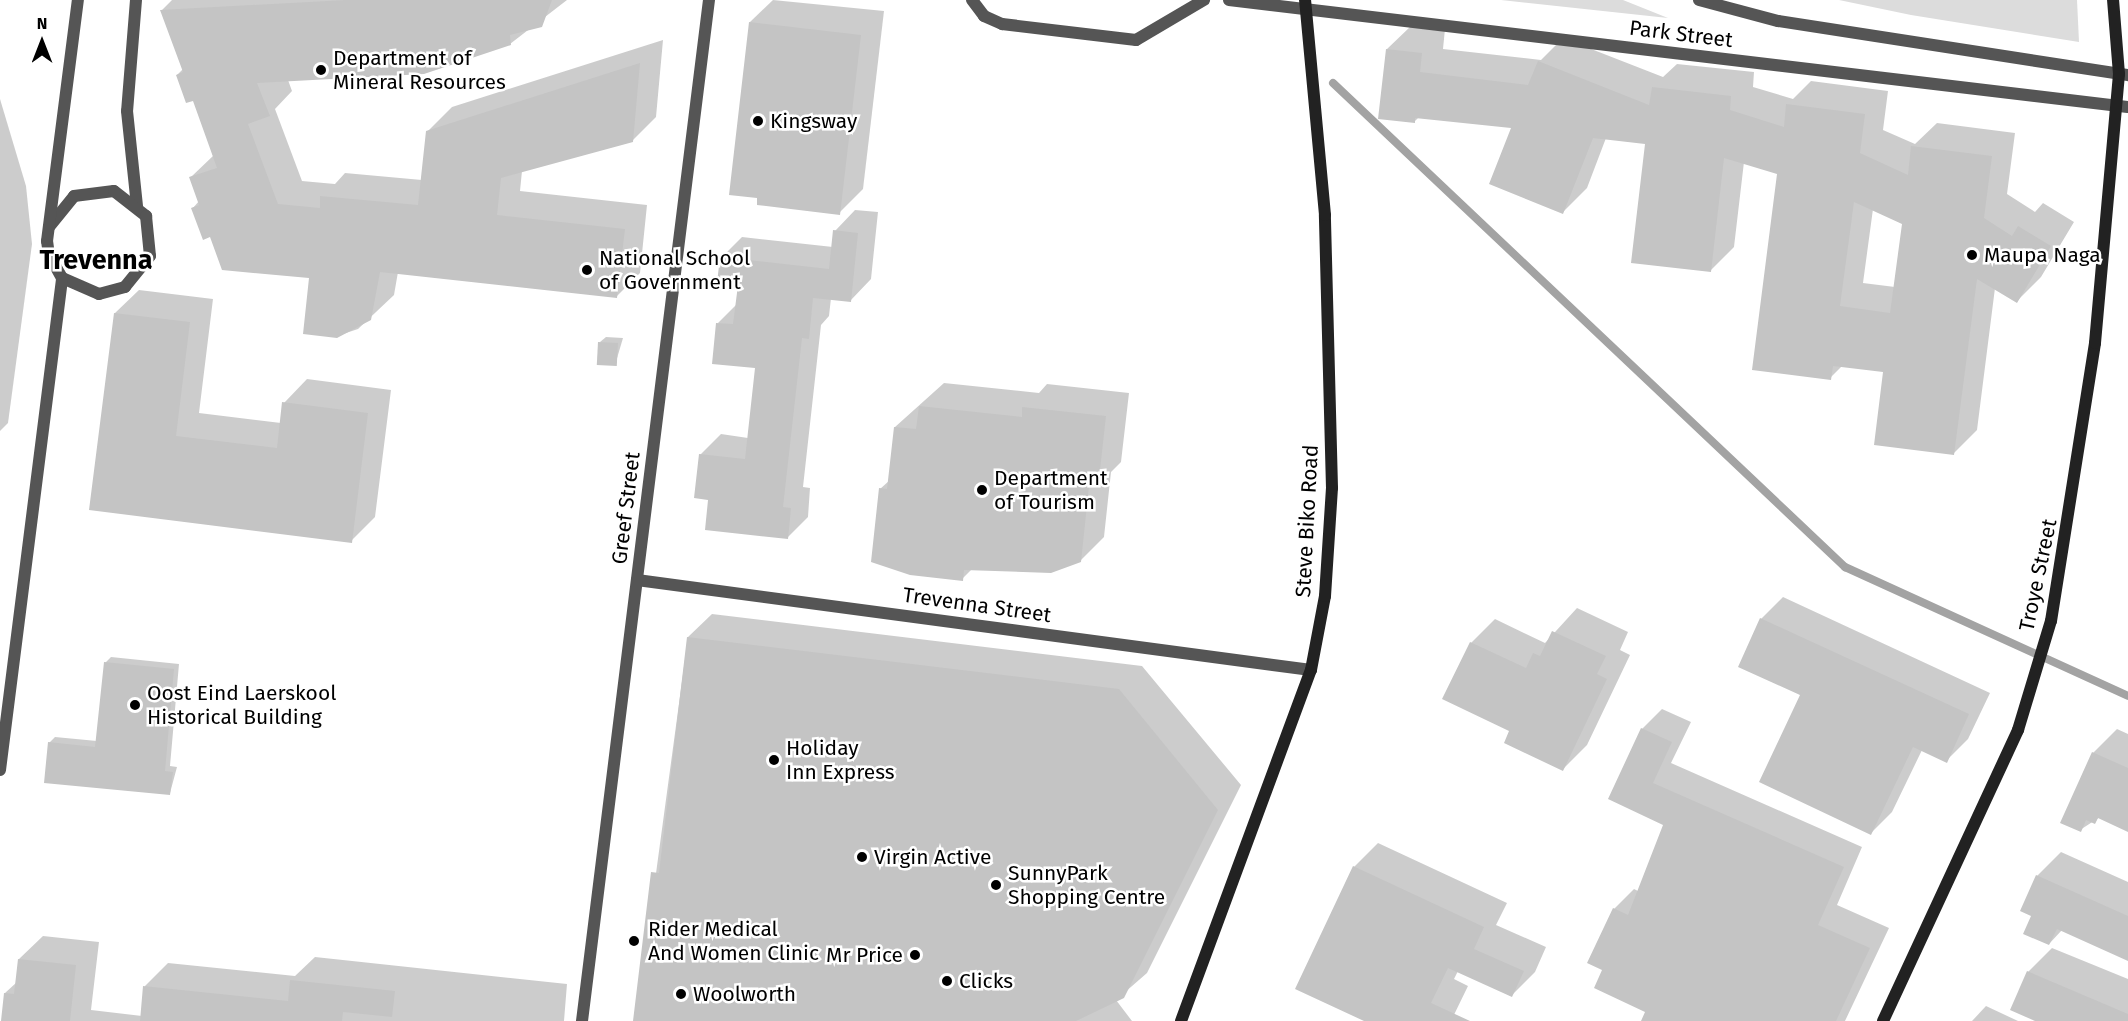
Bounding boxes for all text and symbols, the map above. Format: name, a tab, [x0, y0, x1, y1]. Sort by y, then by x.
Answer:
north arrow	[12, 12, 72, 72]
text: N	[37, 14, 47, 33]
street label: Park Street	[1628, 15, 1734, 53]
place label: Department of Mineral Resources	[333, 45, 506, 95]
marker: Department of Mineral Resources	[314, 63, 328, 77]
place label: Kingsway	[770, 108, 857, 134]
marker: Kingsway	[751, 114, 765, 128]
place label: Maupa Naga	[1984, 242, 2101, 268]
district label: Trevenna	[40, 245, 152, 277]
place label: National School of Government	[599, 245, 750, 295]
marker: Maupa Naga	[1965, 248, 1979, 262]
marker: National School of Government	[580, 263, 594, 277]
street label: Steve Biko Road	[1290, 444, 1324, 598]
street label: Greef Street	[607, 450, 645, 566]
place label: Department of Tourism	[994, 465, 1108, 515]
marker: Department of Tourism	[975, 483, 989, 497]
street label: Troye Street	[2014, 517, 2062, 633]
street label: Trevenna Street	[901, 582, 1053, 628]
place label: Oost Eind Laerskool Historical Building	[147, 680, 336, 730]
marker: Oost Eind Laerskool Historical Building	[128, 698, 142, 712]
place label: Holiday Inn Express	[786, 735, 895, 785]
marker: Holiday Inn Express	[767, 753, 781, 767]
place label: Virgin Active	[874, 844, 991, 870]
marker: Virgin Active	[855, 850, 869, 864]
place label: SunnyPark Shopping Centre	[1008, 860, 1165, 910]
marker: SunnyPark Shopping Centre	[989, 878, 1003, 892]
place label: Rider Medical And Women Clinic	[648, 916, 819, 966]
marker: Rider Medical And Women Clinic	[625, 932, 643, 950]
place label: Mr Price	[826, 942, 903, 968]
marker: Mr Price	[908, 948, 922, 962]
place label: Clicks	[959, 968, 1013, 994]
marker: Clicks	[940, 974, 954, 988]
place label: Woolworth	[693, 981, 796, 1007]
marker: Woolworth	[674, 987, 688, 1001]

